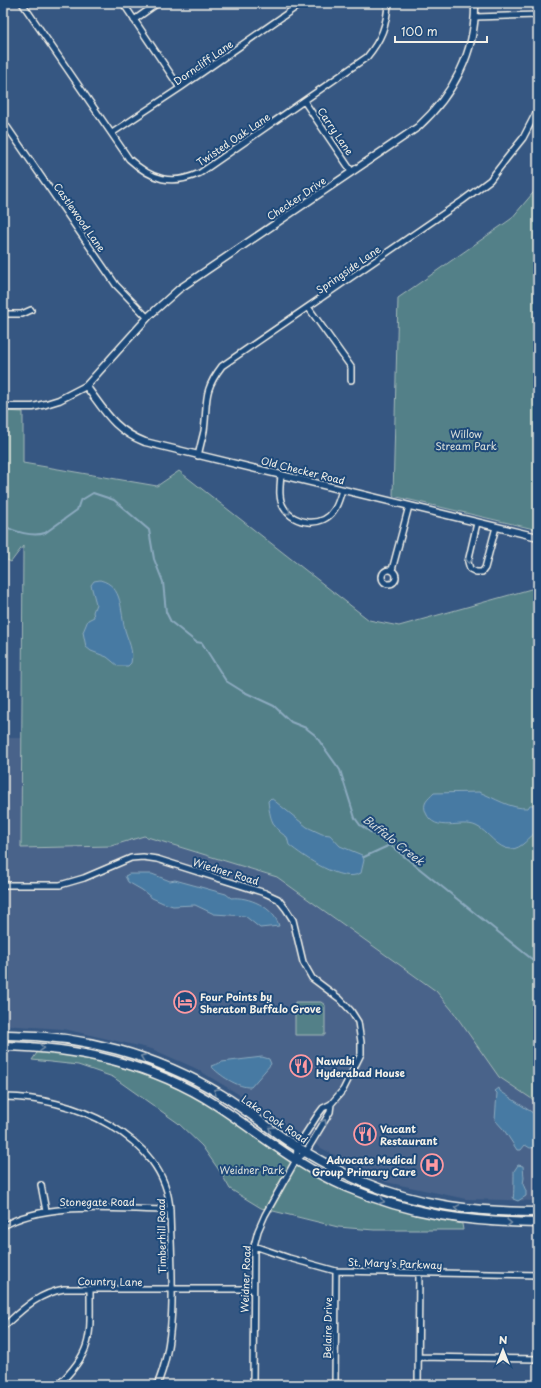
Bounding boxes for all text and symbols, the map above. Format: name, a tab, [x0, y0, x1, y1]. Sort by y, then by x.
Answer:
scale bar	[395, 18, 487, 44]
text: 100 m	[401, 22, 438, 40]
street label: Dorncliff Lane	[170, 36, 236, 88]
street label: Carry Lane	[315, 104, 358, 158]
street label: Twisted Oak Lane	[193, 109, 273, 169]
street label: Checker Drive	[263, 173, 329, 223]
street label: Castlewood Lane	[50, 179, 110, 255]
street label: Springside Lane	[313, 241, 384, 297]
park label: Willow Stream Park	[435, 426, 497, 453]
street label: Old Checker Road	[260, 452, 347, 488]
one-way arrow	[283, 507, 291, 515]
one-way arrow	[465, 557, 474, 564]
water label: Buffalo Creek	[360, 811, 429, 870]
street label: Wiedner Road	[191, 854, 261, 888]
hotel icon: Four Points by Sheraton Buffalo Grove	[172, 989, 198, 1015]
place label: Four Points by Sheraton Buffalo Grove	[200, 989, 321, 1016]
one-way arrow	[39, 1043, 45, 1052]
restaurant icon: Nawabi Hyderabad House	[288, 1053, 314, 1079]
place label: Nawabi Hyderabad House	[316, 1053, 406, 1081]
one-way arrow	[139, 1054, 146, 1062]
one-way arrow	[213, 1089, 220, 1096]
street label: Lake Cook Road	[239, 1091, 311, 1147]
one-way arrow	[319, 1119, 327, 1126]
restaurant icon: Vacant Restaurant	[352, 1121, 378, 1147]
place label: Vacant Restaurant	[380, 1121, 438, 1148]
one-way arrow	[269, 1127, 276, 1134]
place label: Advocate Medical Group Primary Care	[312, 1152, 417, 1179]
hospital icon: Advocate Medical Group Primary Care	[419, 1152, 445, 1178]
park label: Weidner Park	[220, 1162, 284, 1177]
street label: Stonegate Road	[59, 1194, 135, 1209]
one-way arrow	[378, 1196, 385, 1204]
street label: Timberhill Road	[153, 1198, 169, 1274]
one-way arrow	[454, 1204, 460, 1213]
one-way arrow	[506, 1218, 512, 1227]
street label: Weidner Road	[236, 1245, 254, 1313]
street label: St. Mary's Parkway	[348, 1254, 442, 1273]
street label: Country Lane	[77, 1273, 143, 1290]
street label: Belaire Drive	[319, 1297, 335, 1359]
north arrow	[483, 1330, 523, 1370]
text: N	[499, 1331, 508, 1348]

